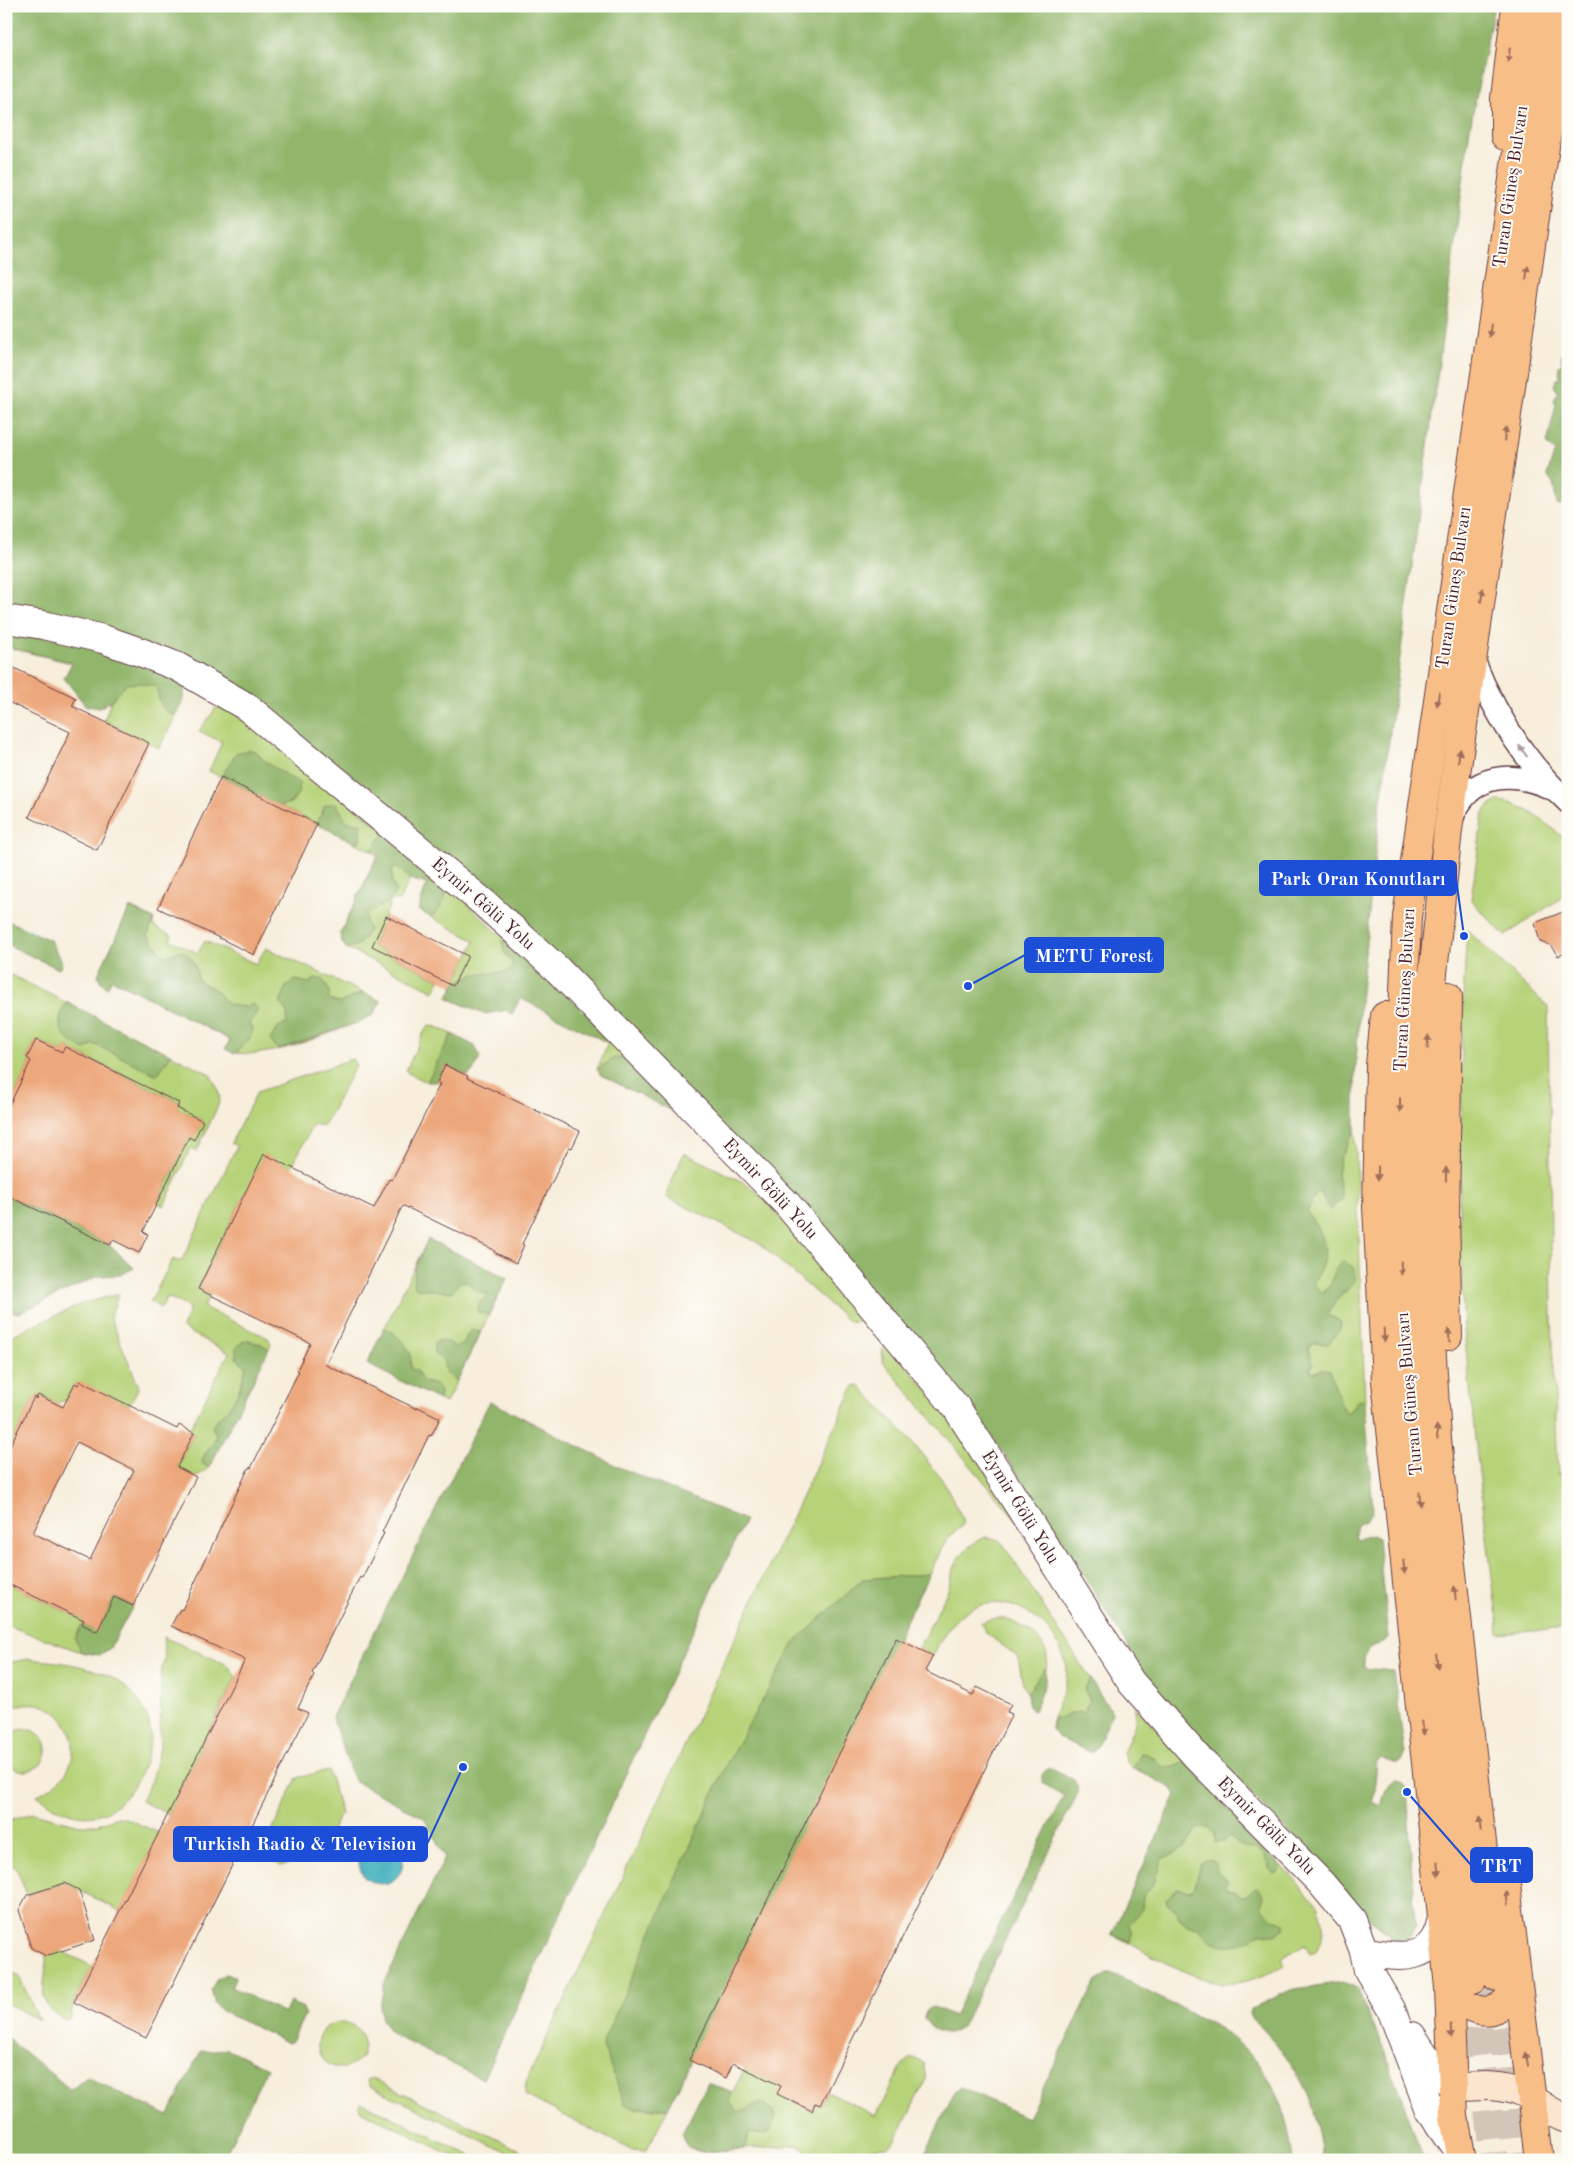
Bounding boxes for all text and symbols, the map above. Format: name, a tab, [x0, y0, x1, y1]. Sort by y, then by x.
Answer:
one-way arrow	[1505, 47, 1513, 63]
street label: Turan Güneş Bulvarı	[1491, 104, 1531, 269]
one-way arrow	[1523, 265, 1531, 281]
one-way arrow	[1486, 323, 1494, 339]
one-way arrow	[1501, 426, 1509, 442]
street label: Turan Güneş Bulvarı	[1434, 505, 1474, 670]
one-way arrow	[1478, 587, 1486, 603]
one-way arrow	[1434, 692, 1442, 708]
one-way arrow	[1518, 744, 1528, 758]
one-way arrow	[1455, 747, 1463, 763]
street label: Eymir Gölü Yolu	[428, 855, 538, 954]
callout: Park Oran Konutları	[1260, 861, 1456, 895]
text: Park Oran Konutları	[1270, 871, 1446, 890]
street label: Turan Güneş Bulvarı	[1392, 908, 1418, 1072]
callout: METU Forest	[1025, 938, 1163, 972]
text: METU Forest	[1035, 948, 1153, 967]
one-way arrow	[1424, 1034, 1432, 1050]
one-way arrow	[1396, 1098, 1404, 1114]
street label: Eymir Gölü Yolu	[719, 1135, 821, 1243]
one-way arrow	[1374, 1165, 1382, 1181]
one-way arrow	[1442, 1165, 1450, 1181]
one-way arrow	[1397, 1260, 1405, 1276]
street label: Turan Güneş Bulvarı	[1394, 1311, 1426, 1476]
one-way arrow	[1380, 1327, 1388, 1343]
one-way arrow	[1444, 1328, 1452, 1344]
one-way arrow	[1432, 1423, 1440, 1439]
street label: Eymir Gölü Yolu	[978, 1447, 1062, 1567]
one-way arrow	[1416, 1492, 1424, 1508]
one-way arrow	[1400, 1559, 1408, 1575]
one-way arrow	[1451, 1585, 1459, 1601]
one-way arrow	[1433, 1653, 1441, 1669]
one-way arrow	[1419, 1720, 1427, 1736]
street label: Eymir Gölü Yolu	[1214, 1774, 1319, 1879]
one-way arrow	[1476, 1816, 1484, 1832]
callout: Turkish Radio & Television	[174, 1827, 427, 1861]
text: Turkish Radio & Television	[183, 1836, 417, 1855]
callout: TRT	[1471, 1848, 1532, 1882]
text: TRT	[1480, 1858, 1522, 1877]
one-way arrow	[1434, 1861, 1442, 1877]
one-way arrow	[1503, 1890, 1511, 1906]
one-way arrow	[1447, 2023, 1455, 2039]
one-way arrow	[1523, 2051, 1531, 2067]

